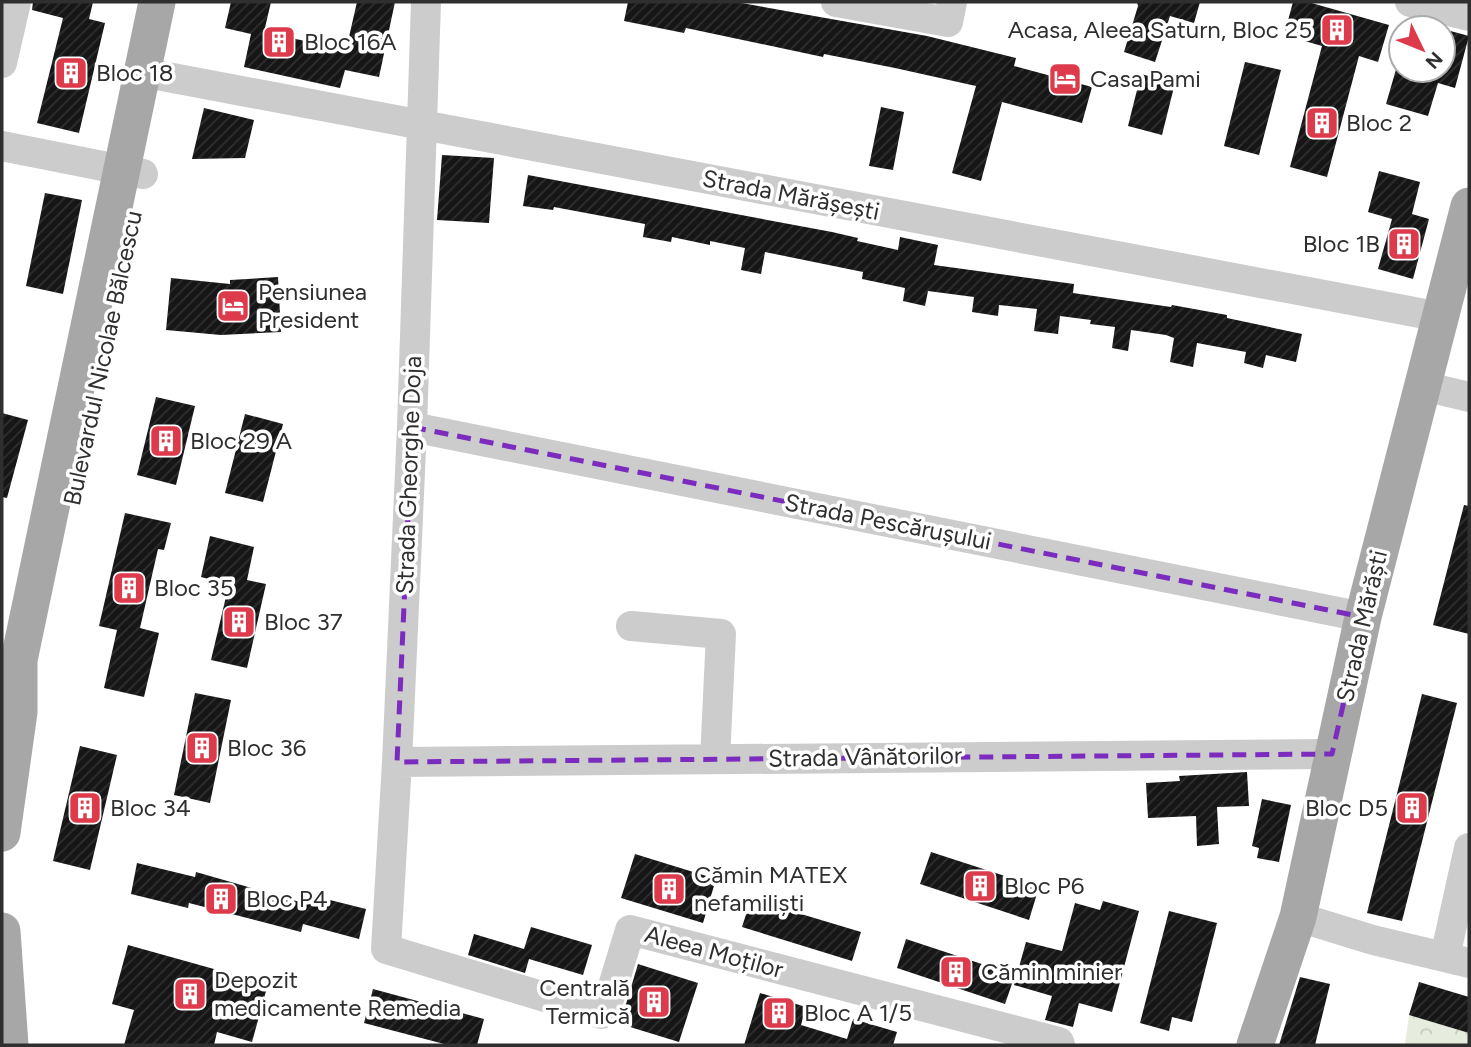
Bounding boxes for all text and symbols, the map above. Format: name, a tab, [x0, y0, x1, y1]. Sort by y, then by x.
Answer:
building icon: Acasa, Aleea Saturn, Bloc 25	[1318, 11, 1356, 49]
north arrow	[1387, 14, 1457, 84]
place label: Acasa, Aleea Saturn, Bloc 25	[1008, 15, 1312, 44]
building icon: Bloc 16A	[260, 23, 298, 61]
place label: Bloc 16A	[304, 27, 397, 56]
text: N	[1421, 47, 1447, 73]
building icon: Bloc 18	[52, 54, 90, 92]
place label: Bloc 18	[96, 58, 173, 87]
hotel icon: Casa Pami	[1046, 60, 1084, 98]
place label: Casa Pami	[1090, 64, 1201, 93]
building icon: Bloc 2	[1303, 104, 1341, 142]
place label: Bloc 2	[1346, 108, 1412, 137]
street label: Strada Mărășești	[700, 163, 882, 226]
street label: Bulevardul Nicolae Bălcescu	[57, 208, 148, 508]
building icon: Bloc 1B	[1385, 225, 1423, 263]
place label: Bloc 1B	[1303, 229, 1380, 258]
place label: Pensiunea President	[258, 277, 367, 334]
hotel icon: Pensiunea President	[214, 287, 252, 325]
street label: Strada Gheorghe Doja	[390, 355, 427, 595]
building icon: Bloc 29 A	[147, 422, 185, 460]
place label: Bloc 29 A	[190, 426, 293, 455]
street label: Strada Pescărușului	[782, 487, 994, 556]
street label: Strada Mărăști	[1330, 547, 1393, 705]
building icon: Bloc 35	[110, 569, 148, 607]
place label: Bloc 35	[154, 573, 234, 602]
building icon: Bloc 37	[220, 603, 258, 641]
place label: Bloc 37	[264, 607, 343, 636]
building icon: Bloc 36	[183, 729, 221, 767]
place label: Bloc 36	[227, 733, 306, 762]
street label: Strada Vânătorilor	[768, 740, 962, 773]
building icon: Bloc 34	[66, 789, 104, 827]
building icon: Bloc D5	[1393, 789, 1431, 827]
place label: Bloc 34	[110, 793, 191, 822]
place label: Bloc D5	[1305, 793, 1388, 822]
place label: Cămin MATEX nefamiliști	[694, 860, 848, 917]
building icon: Bloc P6	[961, 867, 999, 905]
building icon: Cămin MATEX nefamiliști	[650, 870, 688, 908]
place label: Bloc P6	[1004, 871, 1084, 900]
building icon: Bloc P4	[202, 880, 240, 918]
place label: Bloc P4	[246, 884, 328, 913]
street label: Aleea Moților	[642, 919, 787, 984]
building icon: Cămin minier	[937, 953, 975, 991]
place label: Cămin minier	[981, 957, 1122, 986]
place label: Depozit medicamente Remedia	[214, 965, 461, 1022]
place label: Centrală Termică	[539, 973, 630, 1030]
building icon: Depozit medicamente Remedia	[171, 975, 209, 1013]
building icon: Centrală Termică	[635, 983, 673, 1021]
building icon: Bloc A 1/5	[760, 994, 798, 1032]
place label: Bloc A 1/5	[804, 998, 912, 1027]

